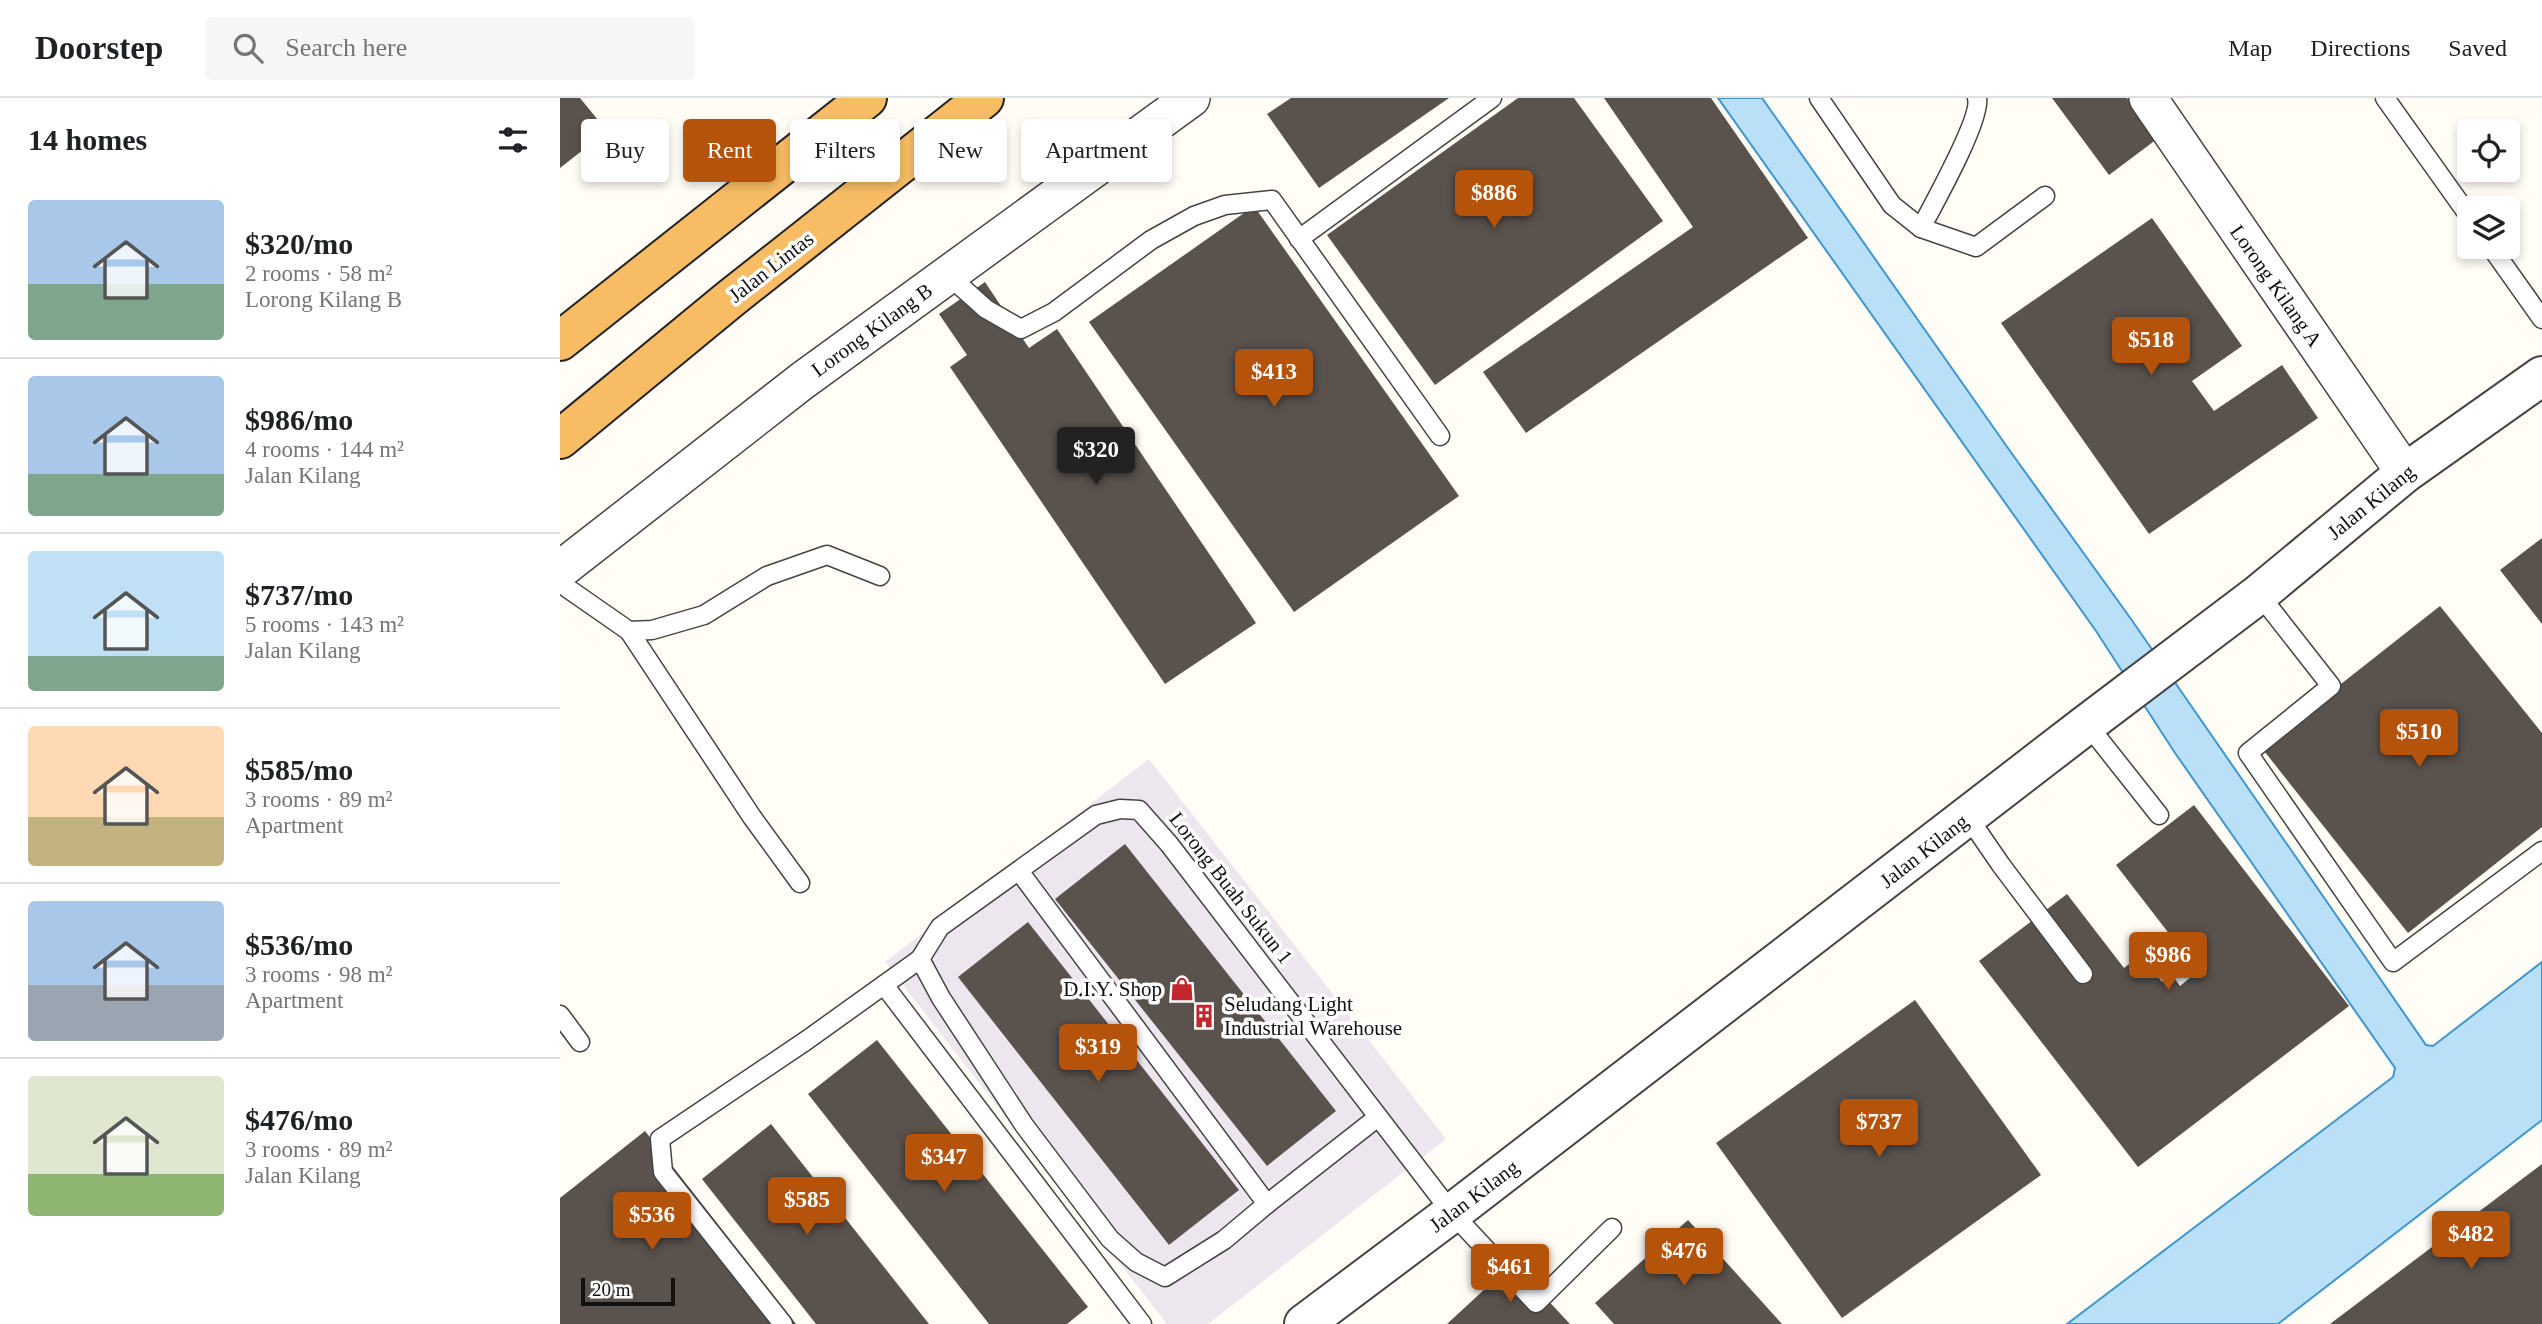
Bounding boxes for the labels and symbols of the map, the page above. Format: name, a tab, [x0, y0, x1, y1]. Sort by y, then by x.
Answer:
pin: $886	[1453, 170, 1535, 230]
street label: Lorong Kilang A	[2225, 220, 2327, 352]
street label: Jalan Lintas	[724, 226, 818, 308]
street label: Lorong Kilang B	[807, 278, 937, 382]
pin: $518	[2110, 317, 2192, 377]
pin: $413	[1233, 350, 1315, 409]
pin: $320	[1055, 428, 1137, 487]
street label: Jalan Kilang	[2322, 459, 2420, 545]
pin: $510	[2378, 710, 2460, 769]
street label: Lorong Buah Sukun 1	[1164, 807, 1298, 969]
street label: Jalan Kilang	[1875, 809, 1973, 893]
pin: $986	[2127, 932, 2209, 992]
shop icon: D.I.Y. Shop	[1168, 975, 1196, 1003]
place label: D.I.Y. Shop	[1063, 977, 1162, 1001]
place label: Seludang Light Industrial Warehouse	[1224, 992, 1402, 1040]
building icon: Seludang Light Industrial Warehouse	[1190, 1002, 1218, 1030]
pin: $319	[1057, 1024, 1139, 1084]
pin: $737	[1838, 1100, 1920, 1159]
pin: $347	[903, 1134, 985, 1194]
street label: Jalan Kilang	[1425, 1154, 1524, 1237]
pin: $585	[766, 1178, 848, 1237]
pin: $536	[611, 1192, 693, 1252]
pin: $482	[2430, 1212, 2512, 1271]
pin: $476	[1643, 1228, 1725, 1288]
pin: $461	[1469, 1244, 1551, 1304]
scale bar	[581, 1275, 676, 1307]

